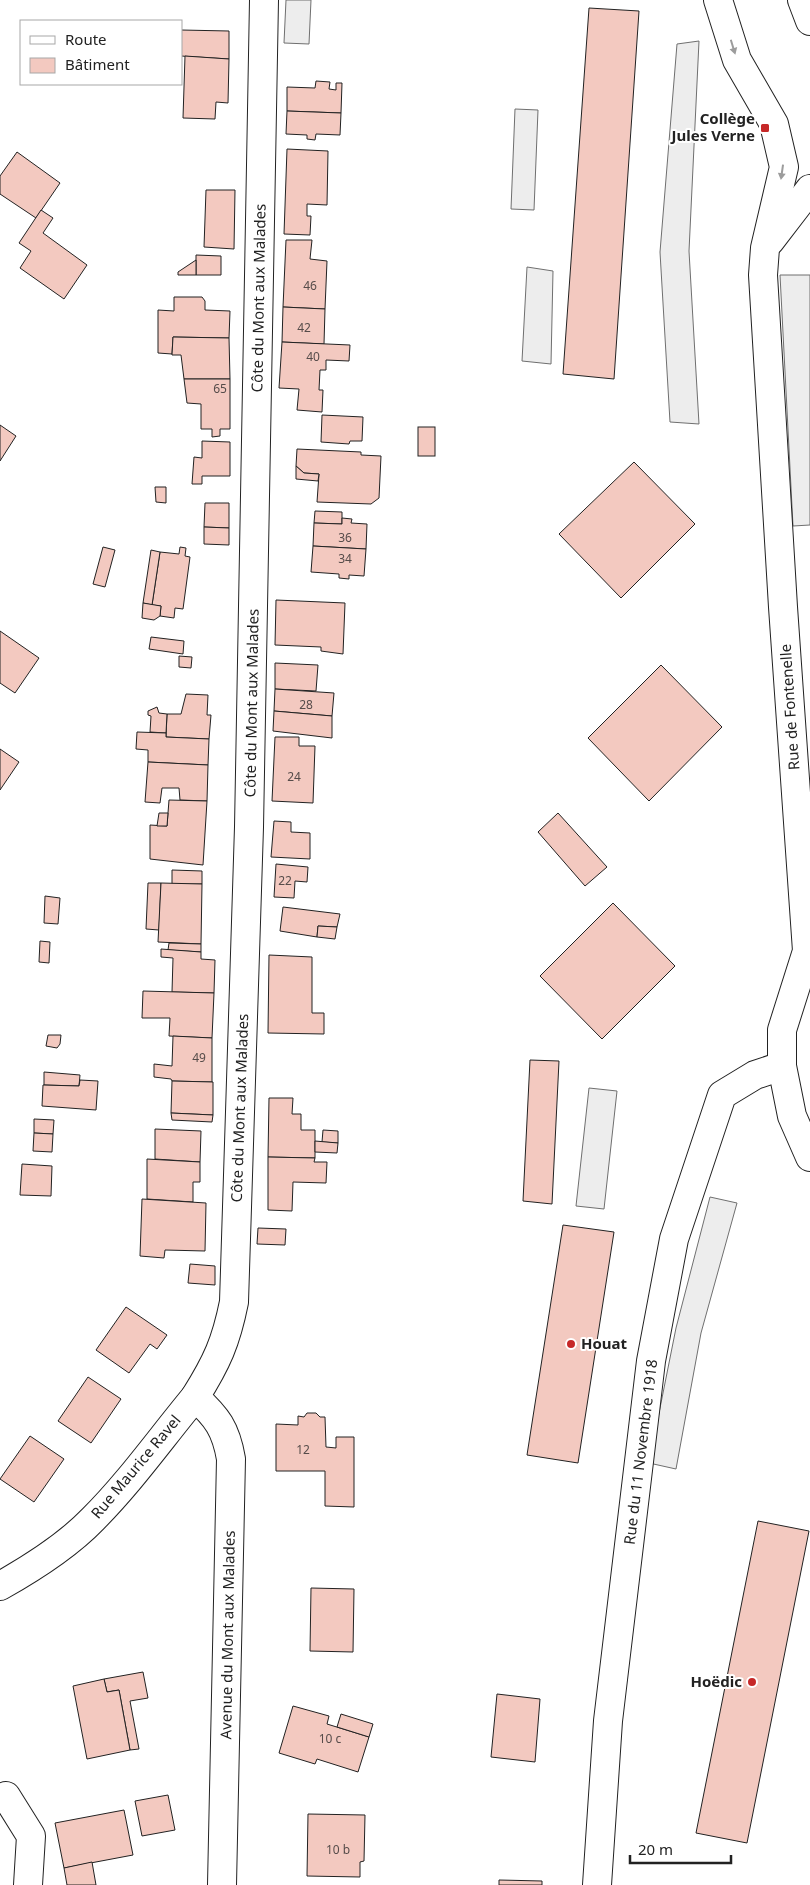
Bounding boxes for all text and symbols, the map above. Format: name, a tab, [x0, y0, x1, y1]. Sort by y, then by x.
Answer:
legend	[20, 20, 182, 85]
text: Route	[65, 29, 107, 49]
one-way arrow	[729, 39, 737, 54]
text: Bâtiment	[65, 54, 130, 74]
place label: Collège Jules Verne	[670, 108, 755, 145]
marker: Collège Jules Verne	[759, 122, 771, 134]
one-way arrow	[778, 164, 786, 180]
street label: Côte du Mont aux Malades	[246, 203, 270, 392]
house number: 46	[303, 277, 317, 294]
house number: 42	[297, 319, 311, 336]
house number: 40	[306, 348, 320, 365]
house number: 65	[213, 380, 227, 397]
house number: 36	[338, 529, 352, 546]
house number: 34	[338, 550, 352, 567]
street label: Côte du Mont aux Malades	[239, 608, 263, 797]
street label: Rue de Fontenelle	[775, 643, 803, 771]
house number: 28	[299, 696, 313, 713]
house number: 24	[287, 768, 301, 785]
house number: 22	[278, 872, 292, 889]
street label: Côte du Mont aux Malades	[226, 1013, 252, 1203]
house number: 49	[192, 1049, 206, 1066]
place label: Houat	[581, 1333, 628, 1353]
marker: Houat	[565, 1338, 577, 1350]
street label: Rue du 11 Novembre 1918	[619, 1358, 661, 1546]
street label: Rue Maurice Ravel	[86, 1410, 185, 1522]
house number: 12	[296, 1441, 310, 1458]
street label: Avenue du Mont aux Malades	[215, 1530, 239, 1740]
place label: Hoëdic	[690, 1671, 742, 1691]
marker: Hoëdic	[746, 1676, 758, 1688]
house number: 10 c	[319, 1730, 342, 1747]
scale bar	[630, 1832, 731, 1864]
text: 20 m	[638, 1839, 673, 1859]
house number: 10 b	[326, 1841, 350, 1858]

